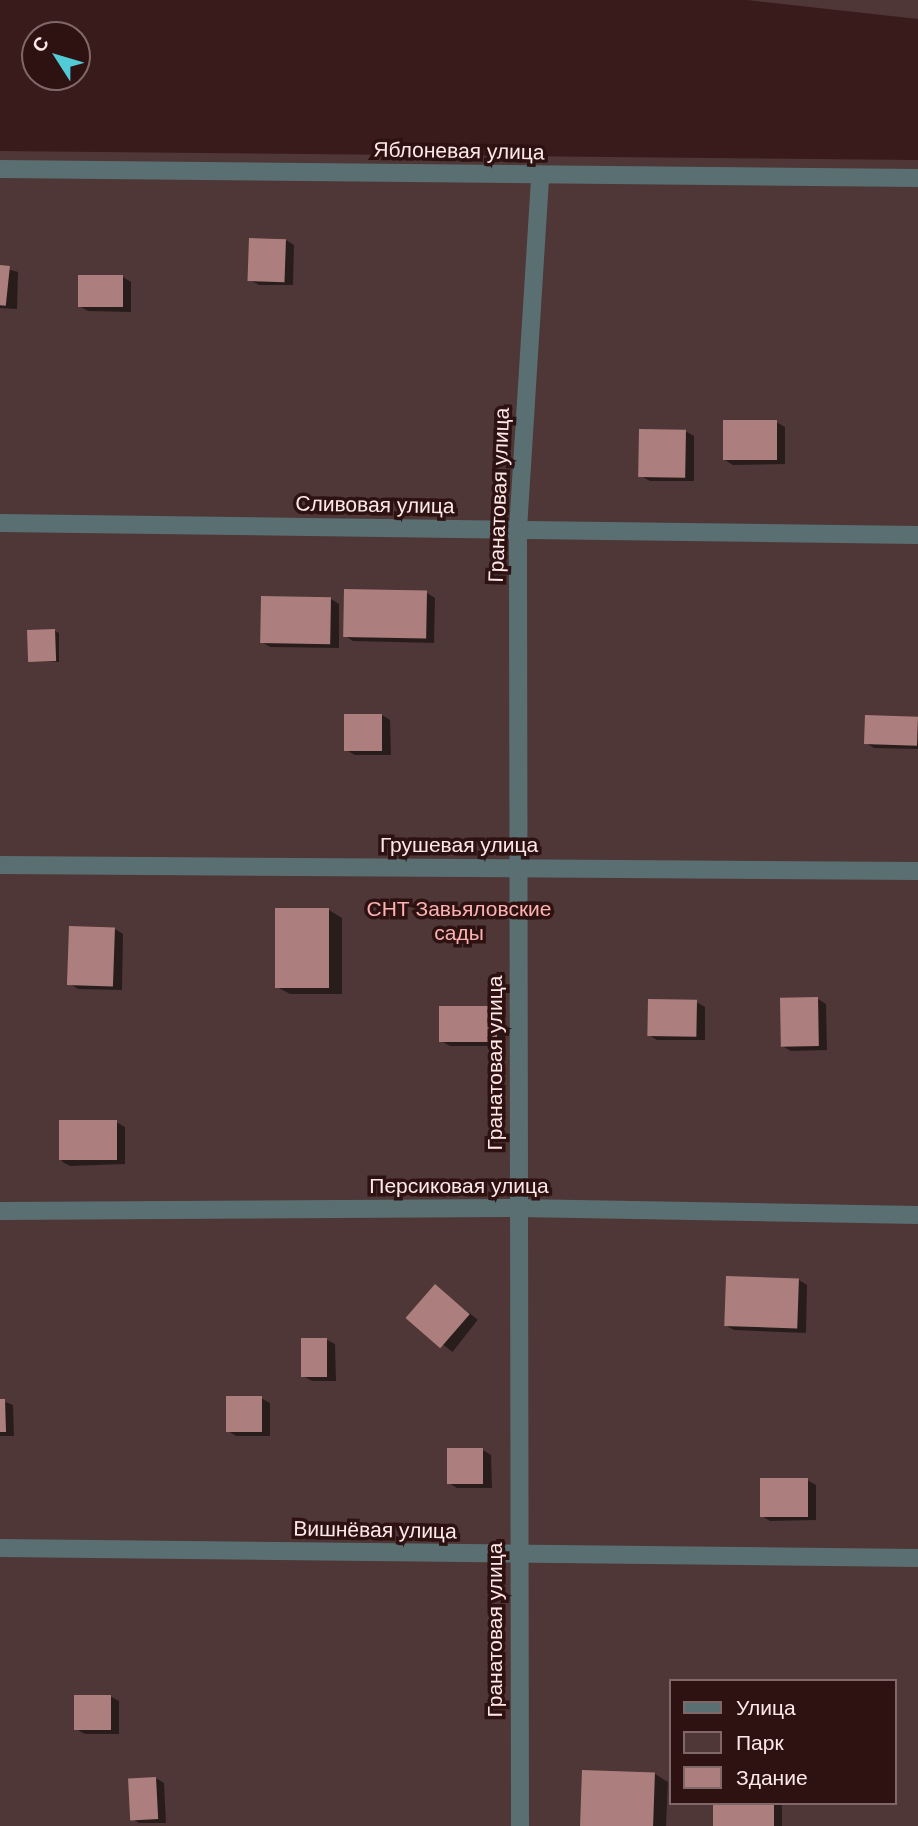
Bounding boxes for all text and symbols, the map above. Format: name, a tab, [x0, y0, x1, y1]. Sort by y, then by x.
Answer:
north arrow	[21, 21, 91, 91]
text: С	[28, 32, 53, 56]
street label: Яблоневая улица	[373, 137, 545, 165]
street label: Гранатовая улица	[483, 407, 515, 583]
street label: Сливовая улица	[295, 491, 455, 519]
street label: Грушевая улица	[380, 832, 538, 858]
park label: СНТ Завьяловские сады	[366, 896, 552, 946]
street label: Гранатовая улица	[482, 976, 508, 1150]
street label: Персиковая улица	[369, 1173, 549, 1199]
street label: Вишнёвая улица	[293, 1516, 457, 1544]
street label: Гранатовая улица	[482, 1543, 508, 1717]
legend	[670, 1679, 897, 1805]
text: Улица	[736, 1696, 796, 1719]
text: Парк	[736, 1731, 784, 1754]
text: Здание	[736, 1766, 808, 1789]

